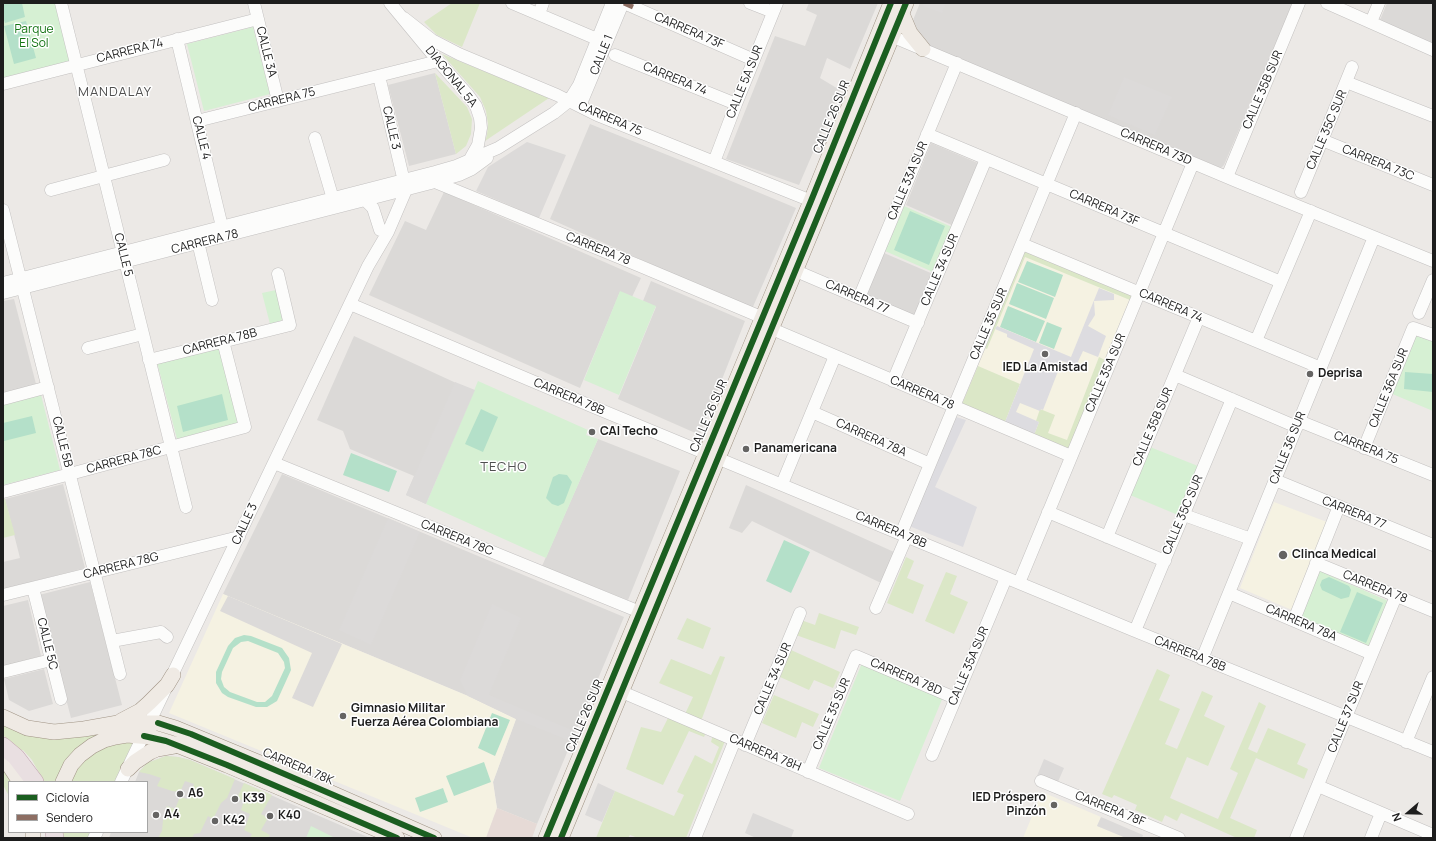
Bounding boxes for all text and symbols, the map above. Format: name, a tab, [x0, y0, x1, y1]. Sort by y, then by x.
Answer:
street label: CARRERA 73F	[652, 10, 726, 52]
park label: Parque El Sol	[14, 23, 54, 51]
street label: CALLE 3A	[253, 25, 279, 79]
street label: CALLE 1	[587, 33, 617, 77]
street label: CARRERA 74	[95, 36, 165, 66]
street label: CALLE 5A SUR	[724, 43, 766, 121]
street label: DIAGONAL 5A	[422, 44, 480, 110]
street label: CALLE 35B SUR	[1240, 48, 1286, 132]
street label: CARRERA 74	[641, 60, 709, 98]
street label: CALLE 26 SUR	[811, 78, 853, 156]
district label: MANDALAY	[78, 84, 152, 100]
street label: CARRERA 75	[247, 85, 317, 115]
street label: CALLE 35C SUR	[1304, 88, 1350, 172]
street label: CARRERA 75	[576, 99, 644, 139]
street label: CALLE 3	[379, 105, 403, 151]
street label: CALLE 4	[189, 115, 213, 161]
street label: CARRERA 73D	[1118, 125, 1194, 169]
street label: CALLE 33A SUR	[885, 139, 931, 223]
street label: CARRERA 73C	[1340, 142, 1416, 184]
street label: CARRERA 73F	[1067, 187, 1141, 229]
street label: CARRERA 78	[170, 227, 240, 257]
street label: CARRERA 78	[564, 229, 632, 269]
street label: CALLE 5	[111, 232, 135, 278]
street label: CALLE 34 SUR	[918, 232, 962, 308]
street label: CARRERA 77	[823, 277, 891, 317]
street label: CALLE 35 SUR	[967, 286, 1011, 362]
street label: CARRERA 74	[1137, 286, 1205, 326]
street label: CARRERA 78B	[181, 326, 259, 358]
street label: CALLE 35A SUR	[1083, 331, 1129, 415]
street label: CALLE 36A SUR	[1366, 346, 1412, 430]
marker: IED La Amistad	[1040, 349, 1050, 359]
place label: IED La Amistad	[1002, 361, 1088, 375]
place label: Deprisa	[1318, 367, 1362, 381]
marker: Deprisa	[1305, 369, 1315, 379]
street label: CARRERA 78	[888, 373, 956, 413]
street label: CARRERA 78B	[531, 376, 607, 418]
street label: CALLE 26 SUR	[687, 378, 731, 454]
street label: CALLE 35B SUR	[1130, 385, 1176, 469]
street label: CALLE 36 SUR	[1267, 409, 1309, 487]
street label: CALLE 5B	[49, 415, 75, 469]
street label: CARRERA 78A	[833, 416, 909, 460]
place label: CAI Techo	[600, 425, 658, 439]
marker: CAI Techo	[587, 427, 597, 437]
street label: CARRERA 75	[1332, 429, 1400, 467]
place label: Panamericana	[754, 442, 837, 456]
street label: CARRERA 78C	[85, 443, 163, 477]
marker: Panamericana	[741, 444, 751, 454]
district label: TECHO	[480, 459, 528, 475]
street label: CALLE 35C SUR	[1160, 473, 1206, 557]
street label: CARRERA 77	[1320, 494, 1388, 532]
street label: CALLE 3	[229, 501, 261, 547]
street label: CARRERA 78B	[853, 509, 929, 551]
street label: CARRERA 78C	[419, 517, 495, 559]
place label: Clinca Medical	[1292, 548, 1376, 562]
marker: Clinca Medical	[1277, 549, 1289, 561]
street label: CARRERA 78G	[82, 550, 160, 582]
street label: CARRERA 78	[1341, 567, 1409, 607]
street label: CARRERA 78A	[1263, 602, 1339, 644]
street label: CALLE 5C	[34, 617, 60, 671]
street label: CALLE 35A SUR	[946, 624, 992, 708]
street label: CARRERA 78B	[1152, 633, 1228, 675]
street label: CALLE 34 SUR	[751, 641, 795, 717]
street label: CARRERA 78D	[868, 655, 944, 699]
street label: CALLE 35 SUR	[810, 676, 854, 752]
street label: CALLE 26 SUR	[563, 678, 607, 754]
street label: CALLE 37 SUR	[1325, 679, 1367, 755]
place label: Gimnasio Militar Fuerza Aérea Colombiana	[351, 702, 498, 730]
marker: Gimnasio Militar Fuerza Aérea Colombiana	[338, 711, 348, 721]
street label: CARRERA 78H	[727, 731, 803, 775]
street label: CARRERA 78K	[260, 746, 336, 788]
legend	[8, 781, 148, 833]
place label: A6	[188, 787, 204, 801]
street label: CARRERA 78F	[1073, 788, 1147, 830]
text: Ciclovía	[46, 789, 89, 806]
marker: A6	[175, 789, 185, 799]
place label: IED Próspero Pinzón	[972, 791, 1046, 819]
place label: K39	[243, 792, 265, 806]
north arrow	[1388, 793, 1428, 833]
marker: K39	[230, 794, 240, 804]
marker: IED Próspero Pinzón	[1049, 800, 1059, 810]
place label: A4	[164, 808, 180, 822]
text: Sendero	[46, 809, 93, 826]
place label: K40	[278, 809, 301, 823]
marker: A4	[151, 810, 161, 820]
marker: K40	[265, 811, 275, 821]
text: N	[1388, 811, 1405, 824]
place label: K42	[223, 814, 245, 828]
marker: K42	[210, 816, 220, 826]

